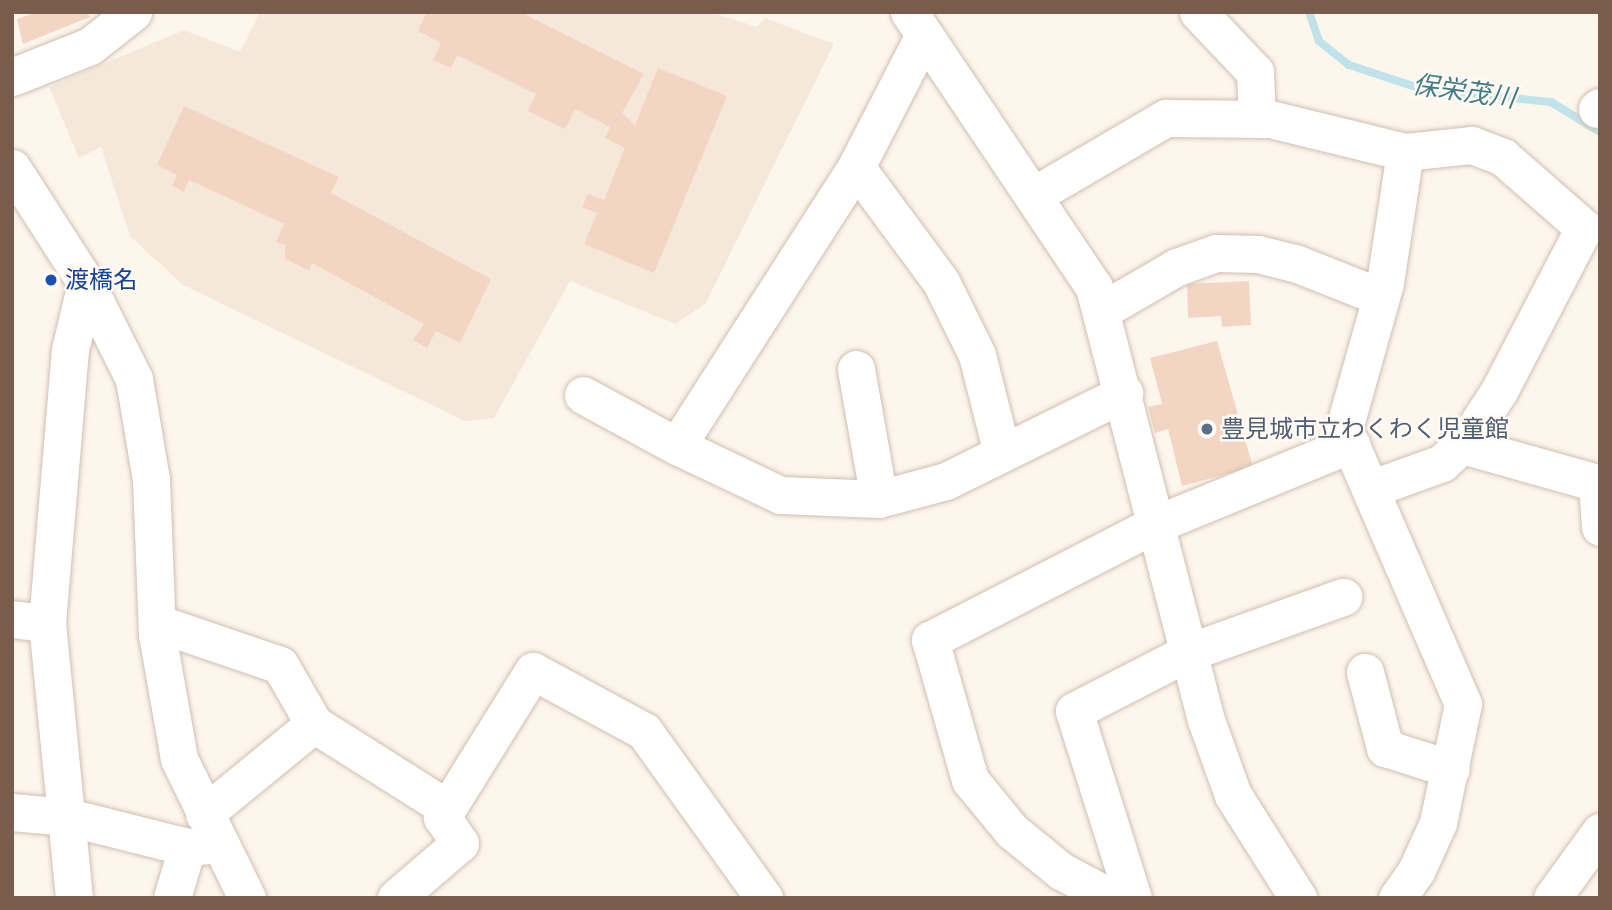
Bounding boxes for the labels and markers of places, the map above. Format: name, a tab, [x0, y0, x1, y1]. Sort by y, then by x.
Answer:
place label: 渡橋名	[65, 266, 137, 294]
marker: 渡橋名	[43, 272, 59, 288]
place label: 豊見城市立わくわく児童館	[1221, 415, 1509, 443]
marker: 豊見城市立わくわく児童館	[1199, 421, 1215, 437]

